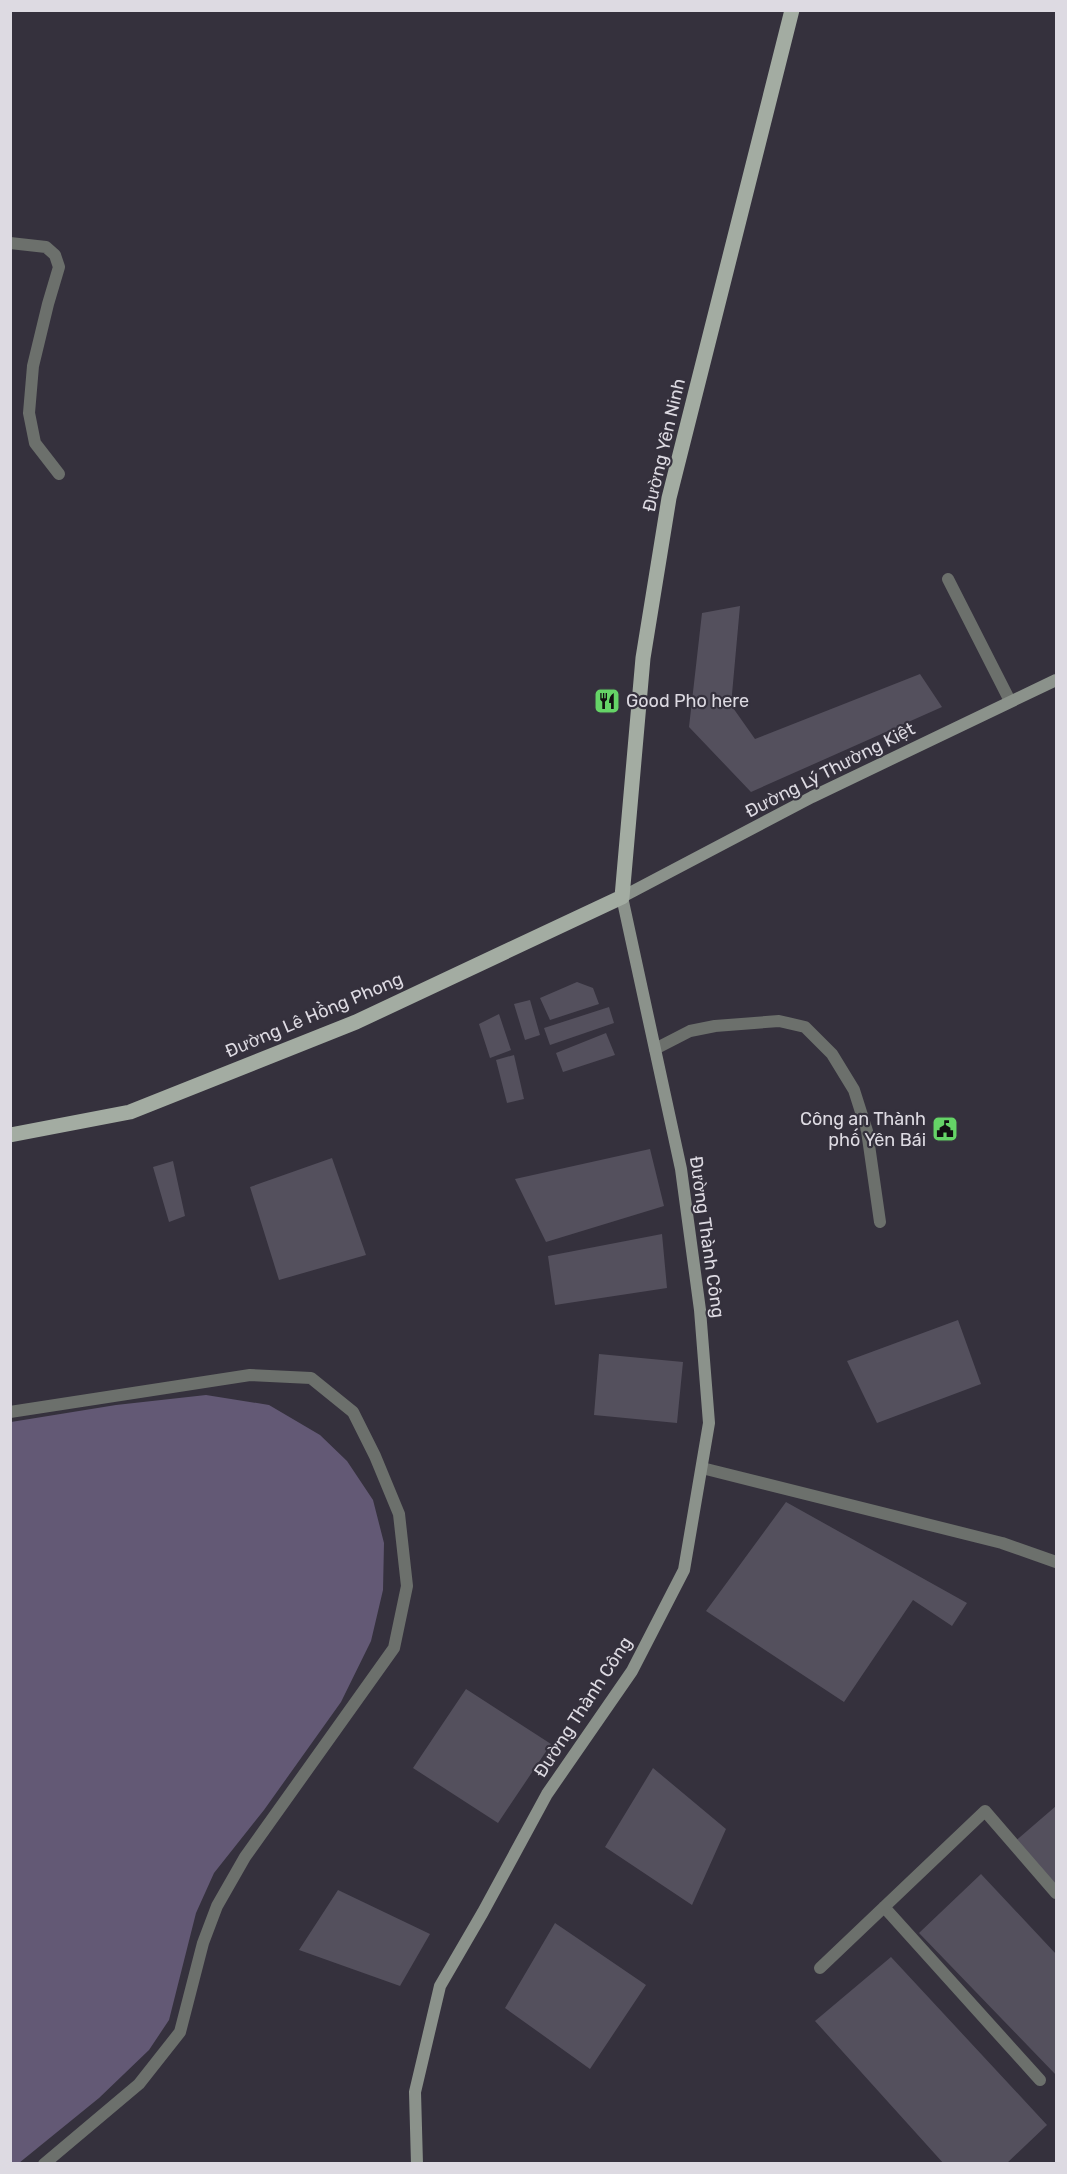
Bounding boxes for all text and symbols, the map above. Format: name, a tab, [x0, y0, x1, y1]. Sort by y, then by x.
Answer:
street label: Đường Yên Ninh	[638, 376, 690, 514]
restaurant icon: Good Pho here	[592, 686, 622, 716]
place label: Good Pho here	[626, 690, 749, 712]
street label: Đường Lý Thường Kiệt	[741, 718, 919, 822]
street label: Đường Lê Hồng Phong	[222, 967, 406, 1062]
place label: Công an Thành phố Yên Bái	[800, 1108, 926, 1151]
public building icon: Công an Thành phố Yên Bái	[930, 1114, 960, 1144]
street label: Đường Thành Công	[685, 1155, 729, 1319]
street label: Đường Thành Công	[529, 1633, 637, 1781]

